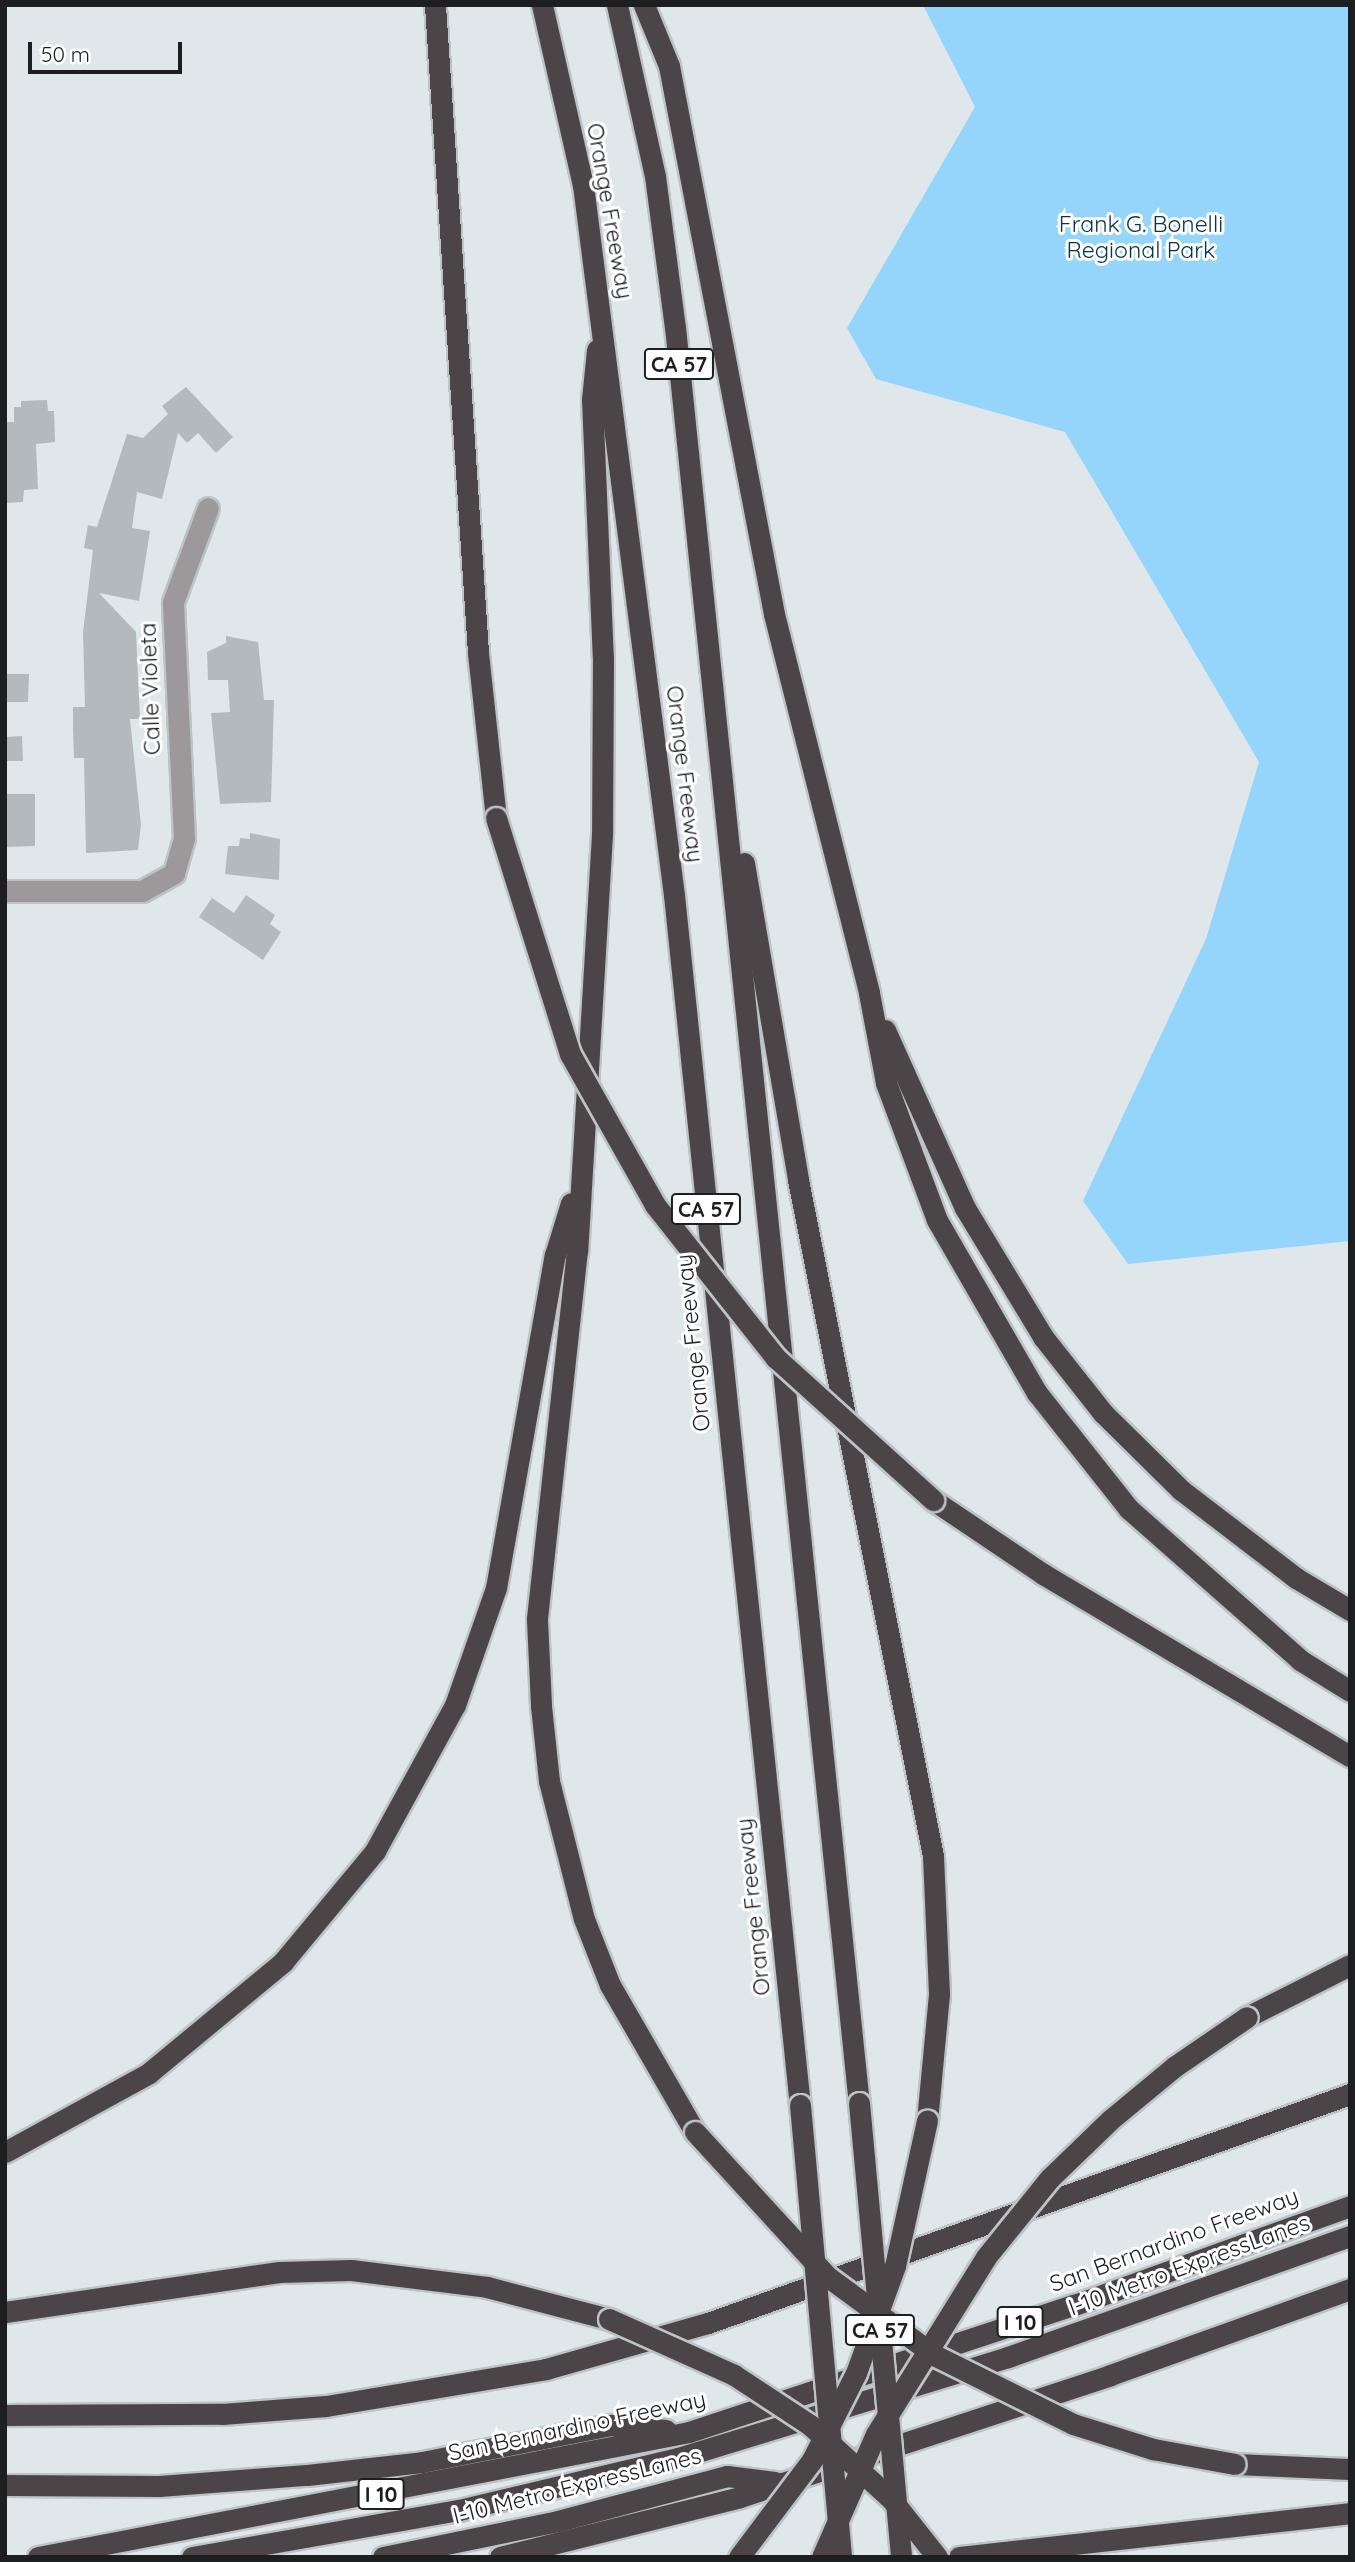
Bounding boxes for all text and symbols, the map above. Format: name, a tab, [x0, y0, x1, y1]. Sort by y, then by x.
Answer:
scale bar	[32, 28, 186, 72]
text: 50 m	[41, 41, 90, 67]
street label: Orange Freeway	[581, 121, 639, 301]
park label: Frank G. Bonelli Regional Park	[1059, 210, 1223, 264]
road number: CA 57	[642, 346, 716, 382]
street label: Calle Violeta	[134, 622, 166, 756]
street label: Orange Freeway	[660, 684, 710, 864]
road number: CA 57	[669, 1192, 743, 1226]
street label: Orange Freeway	[670, 1253, 716, 1433]
street label: Orange Freeway	[730, 1817, 776, 1997]
street label: San Bernardino Freeway	[1046, 2182, 1302, 2298]
street label: I-10 Metro ExpressLanes	[1065, 2208, 1313, 2322]
road number: I 10	[996, 2304, 1044, 2340]
road number: CA 57	[843, 2312, 917, 2348]
street label: San Bernardino Freeway	[446, 2385, 708, 2467]
street label: I-10 Metro ExpressLanes	[450, 2442, 704, 2530]
road number: I 10	[356, 2476, 406, 2512]

